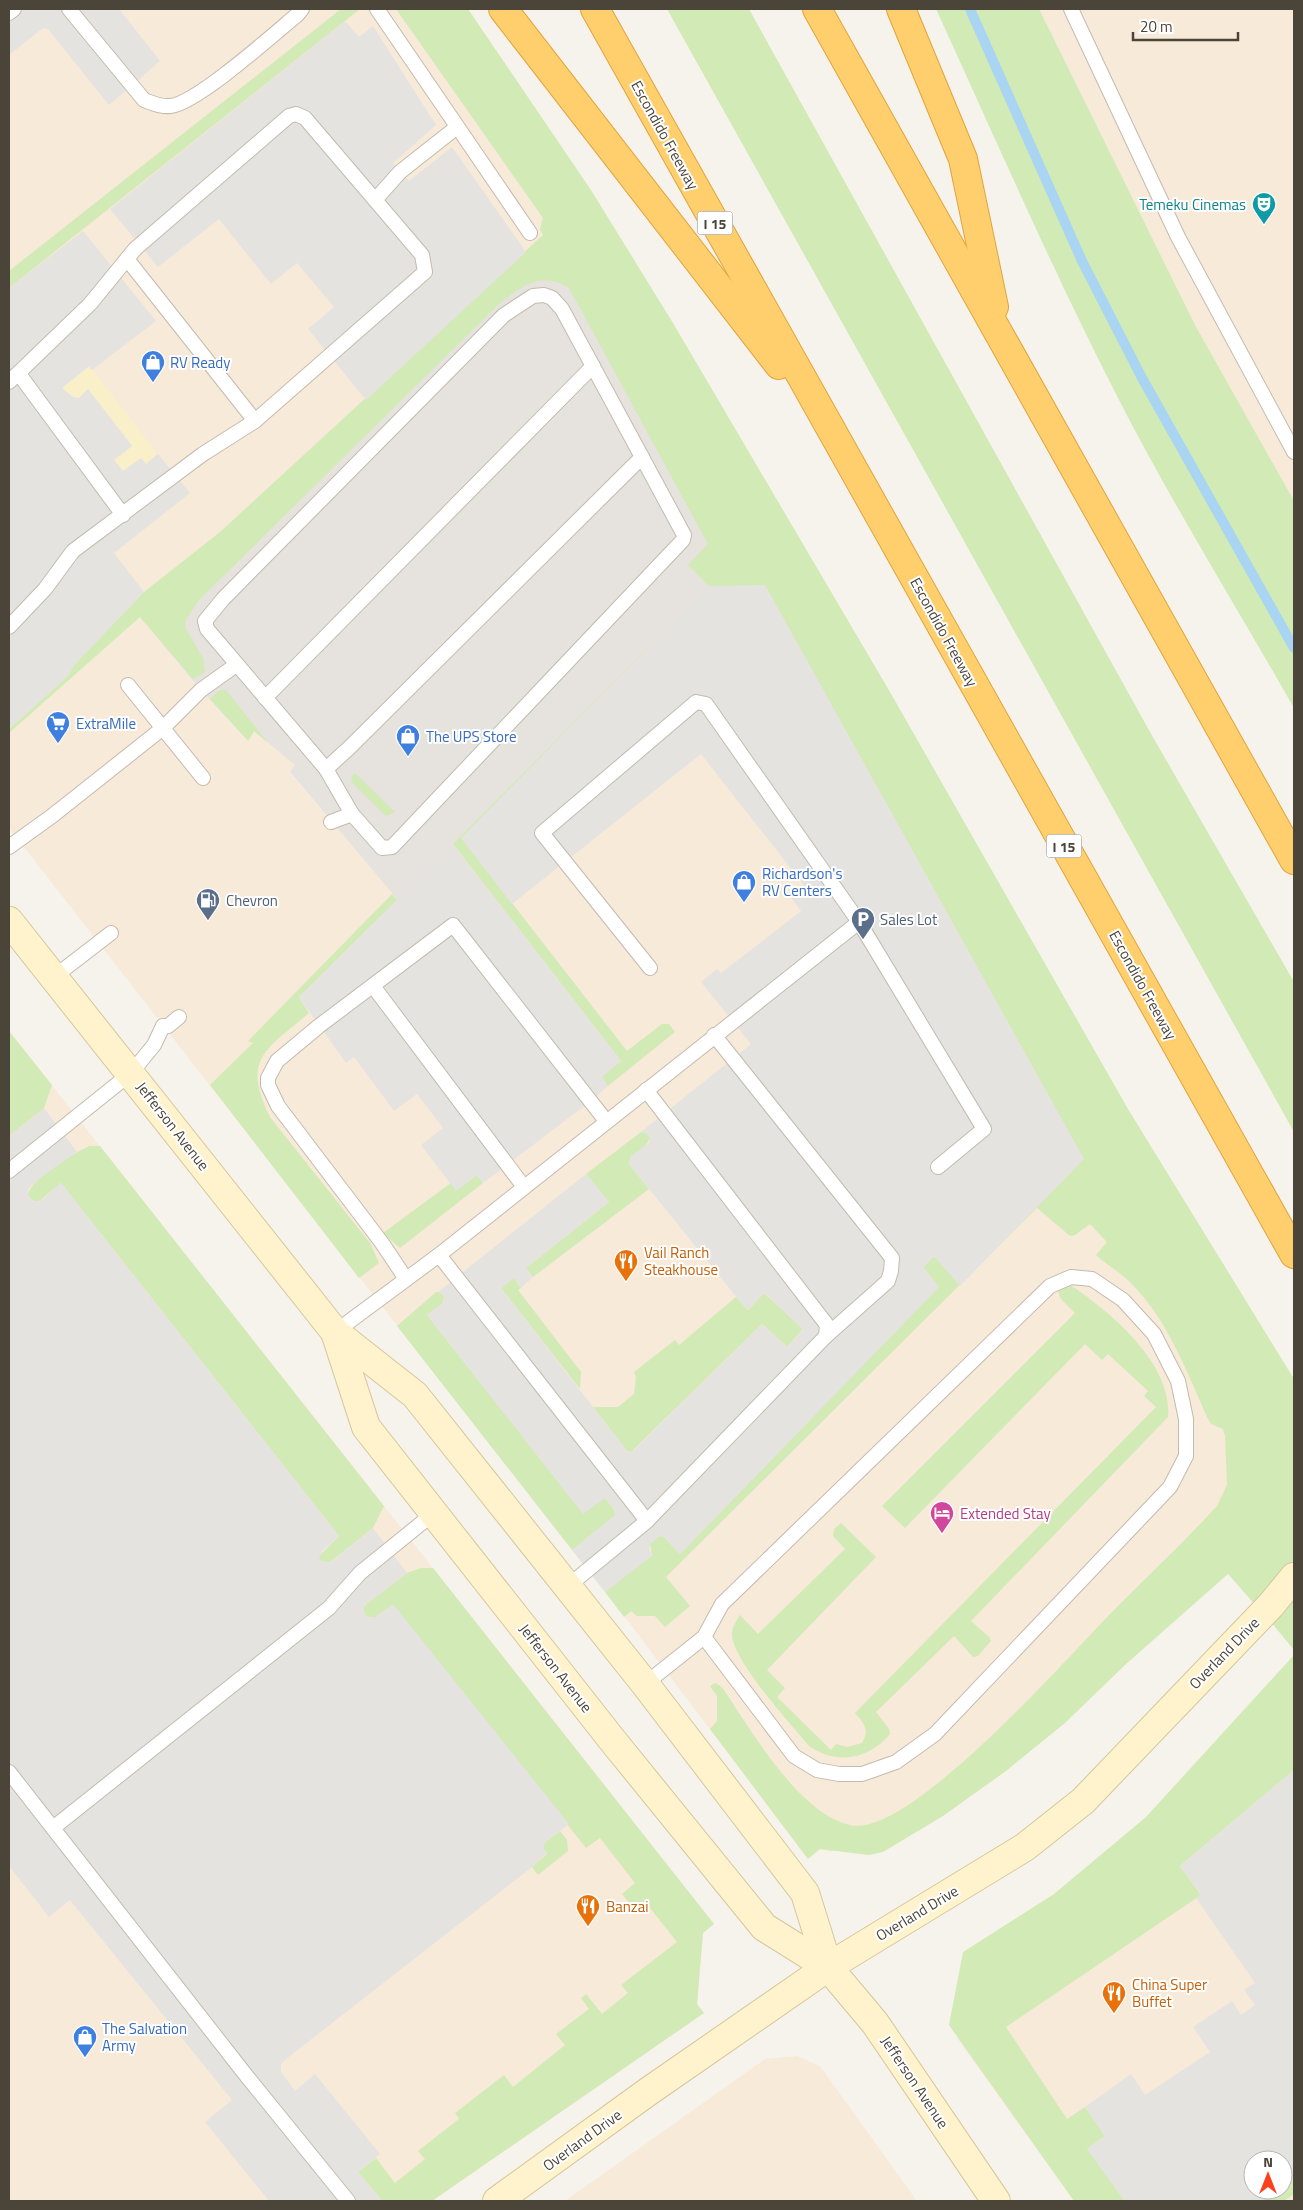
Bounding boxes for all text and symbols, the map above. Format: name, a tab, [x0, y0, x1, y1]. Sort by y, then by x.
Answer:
scale bar	[1133, 10, 1238, 42]
text: 20 m	[1140, 15, 1173, 38]
street label: Escondido Freeway	[625, 76, 705, 194]
theatre icon: Temeku Cinemas	[1251, 191, 1277, 225]
place label: Temeku Cinemas	[1139, 193, 1246, 216]
road number: I 15	[698, 212, 732, 234]
shop icon: RV Ready	[140, 349, 166, 383]
place label: RV Ready	[170, 351, 231, 374]
street label: Escondido Freeway	[904, 573, 984, 691]
supermarket icon: ExtraMile	[45, 710, 71, 744]
place label: ExtraMile	[76, 712, 136, 735]
shop icon: The UPS Store	[395, 723, 421, 757]
place label: The UPS Store	[426, 725, 517, 748]
road number: I 15	[1046, 834, 1082, 858]
place label: Richardson's RV Centers	[762, 862, 842, 902]
shop icon: Richardson's RV Centers	[731, 869, 757, 903]
fuel station icon: Chevron	[195, 887, 221, 921]
place label: Chevron	[226, 889, 278, 912]
parking icon: Sales Lot	[850, 906, 876, 940]
place label: Sales Lot	[880, 908, 938, 931]
street label: Escondido Freeway	[1103, 926, 1183, 1044]
street label: Jefferson Avenue	[131, 1077, 215, 1175]
place label: Vail Ranch Steakhouse	[644, 1241, 718, 1281]
restaurant icon: Vail Ranch Steakhouse	[613, 1248, 639, 1282]
hotel icon: Extended Stay	[929, 1500, 955, 1534]
place label: Extended Stay	[960, 1502, 1051, 1525]
street label: Overland Drive	[1183, 1612, 1265, 1694]
street label: Jefferson Avenue	[514, 1619, 598, 1717]
street label: Overland Drive	[871, 1879, 963, 1947]
restaurant icon: Banzai	[575, 1893, 601, 1927]
place label: Banzai	[606, 1895, 648, 1918]
place label: China Super Buffet	[1132, 1973, 1207, 2013]
restaurant icon: China Super Buffet	[1101, 1980, 1127, 2014]
place label: The Salvation Army	[102, 2017, 187, 2057]
shop icon: The Salvation Army	[72, 2024, 98, 2058]
street label: Jefferson Avenue	[875, 2031, 955, 2133]
street label: Overland Drive	[538, 2103, 626, 2177]
north arrow	[1243, 2150, 1293, 2200]
text: N	[1263, 2151, 1273, 2172]

